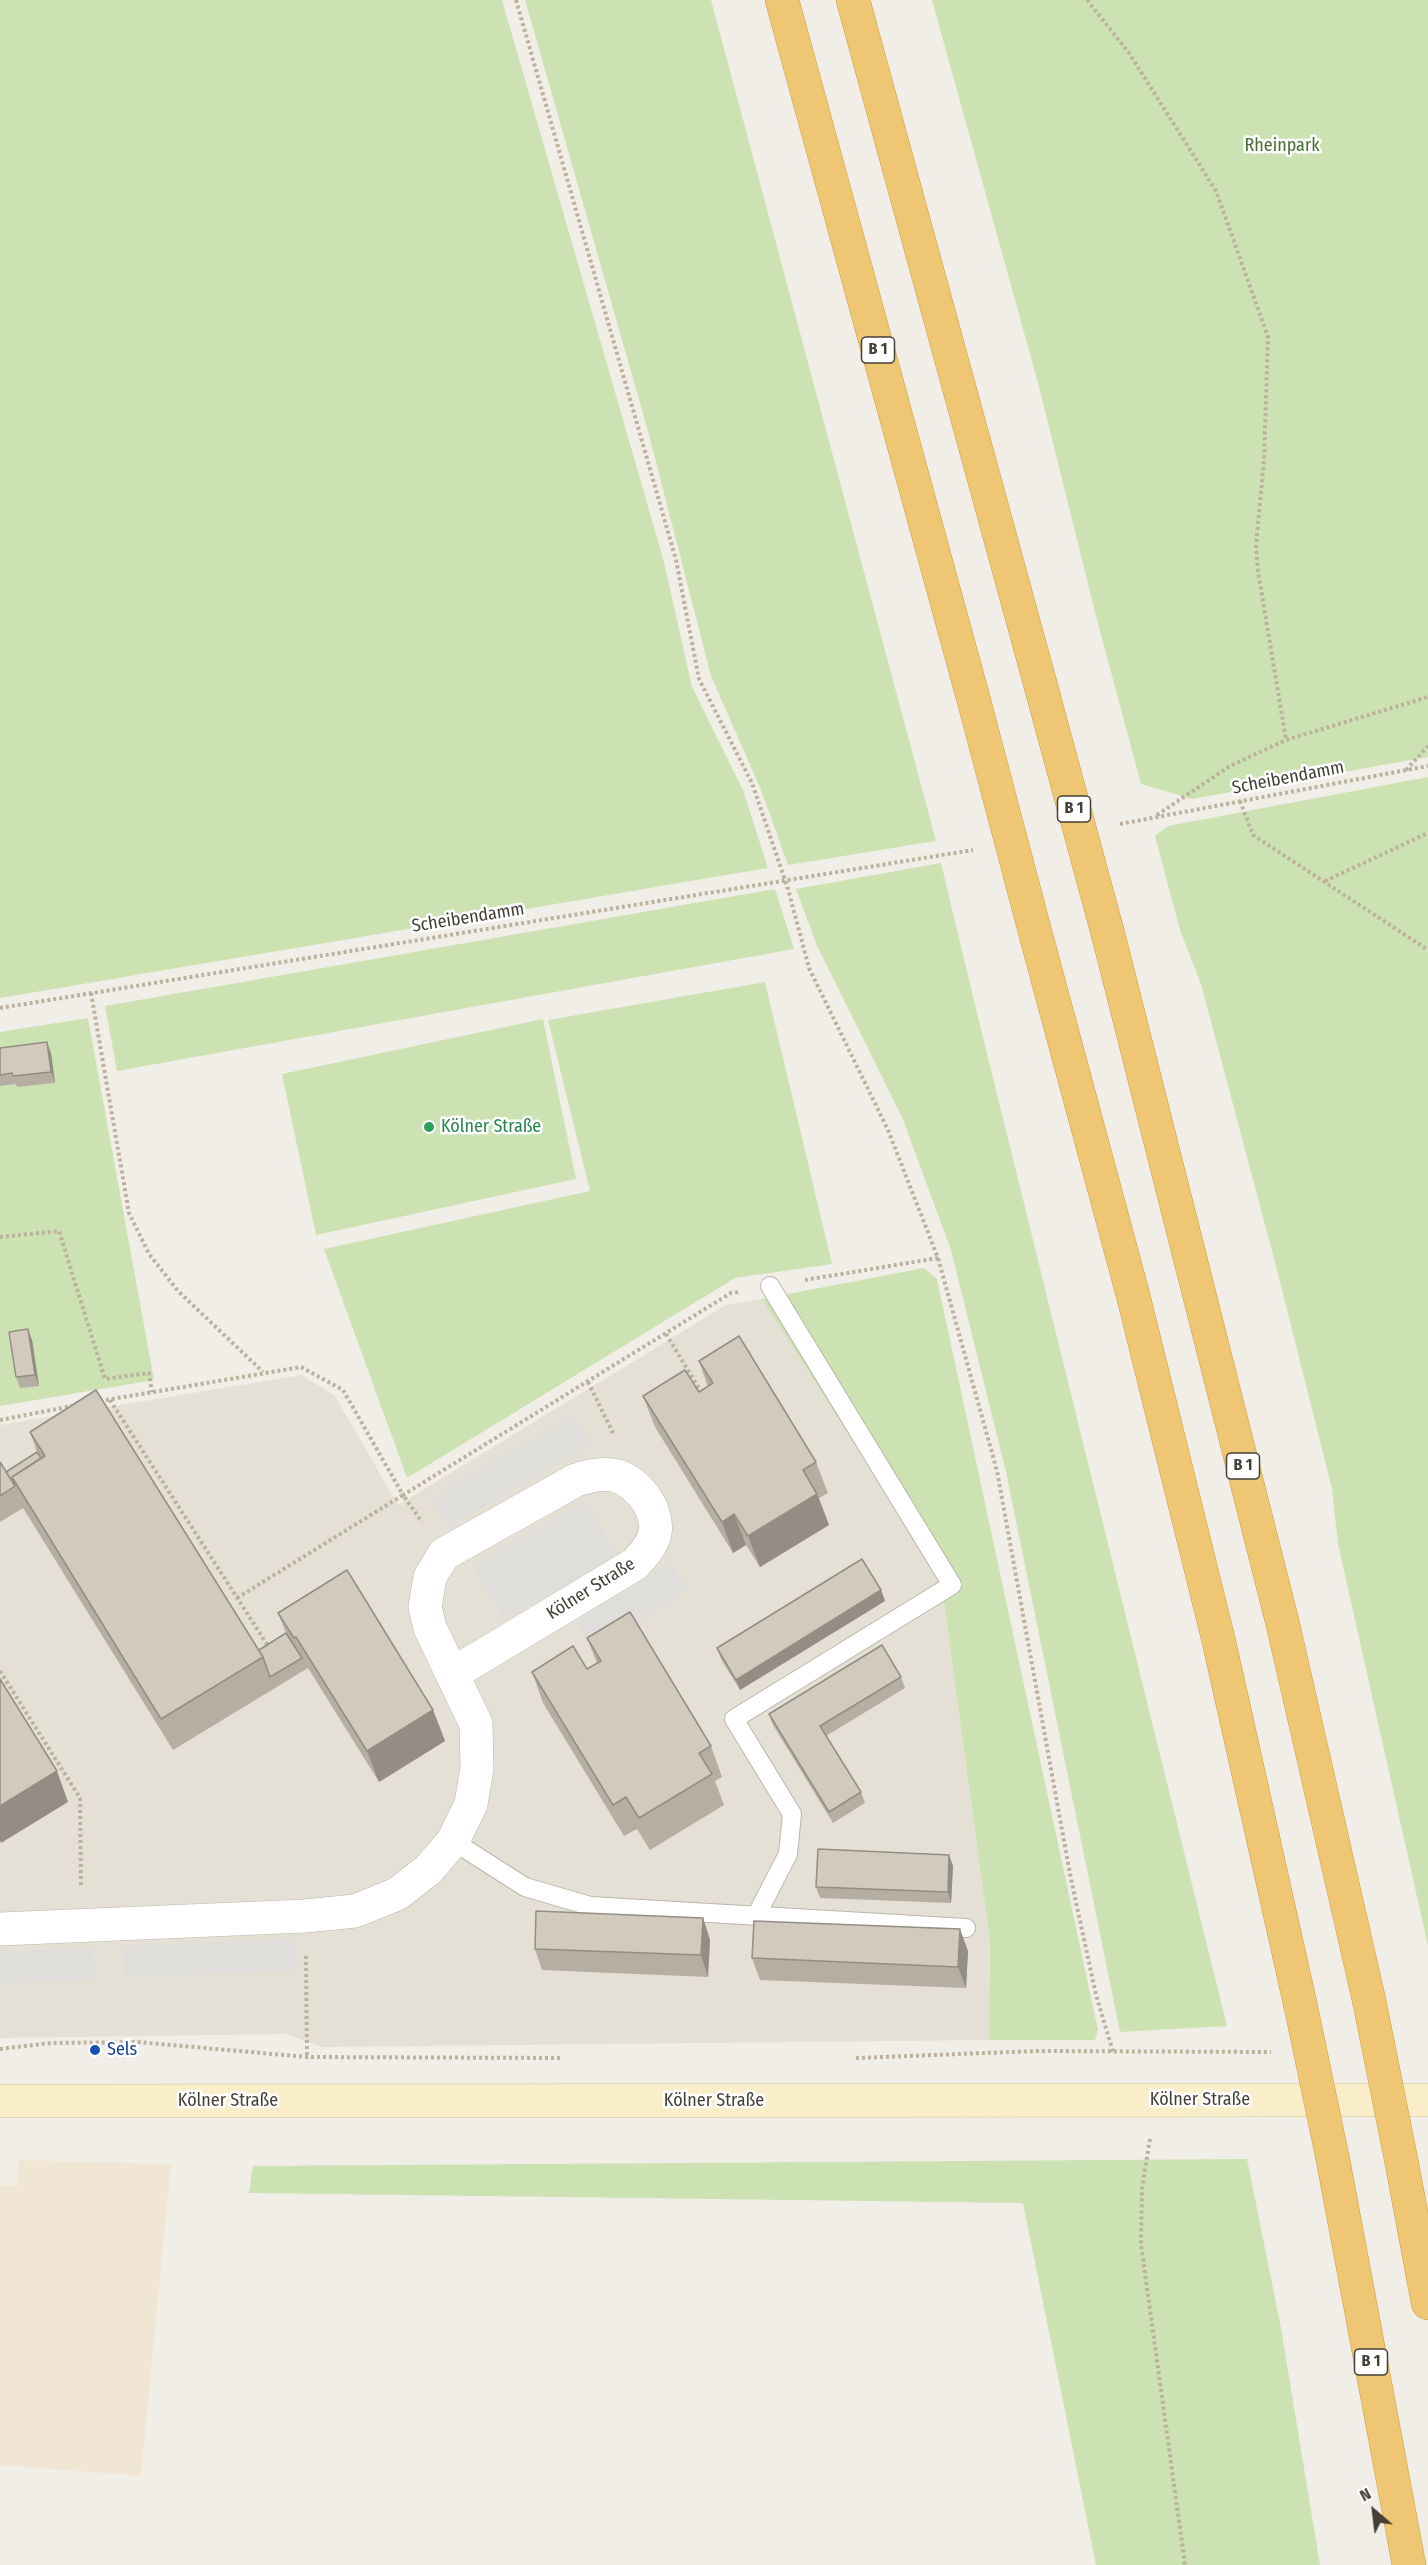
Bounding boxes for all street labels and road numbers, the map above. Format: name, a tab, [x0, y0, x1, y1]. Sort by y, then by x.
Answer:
road number: B 1	[862, 337, 894, 363]
street label: Scheibendamm	[1230, 757, 1346, 799]
road number: B 1	[1058, 796, 1090, 822]
street label: Scheibendamm	[410, 898, 526, 938]
road number: B 1	[1226, 1453, 1260, 1479]
street label: Kölner Straße	[543, 1553, 639, 1625]
street label: Kölner Straße	[1150, 2089, 1250, 2111]
street label: Kölner Straße	[178, 2090, 278, 2112]
street label: Kölner Straße	[664, 2090, 764, 2112]
road number: B 1	[1354, 2349, 1388, 2375]

